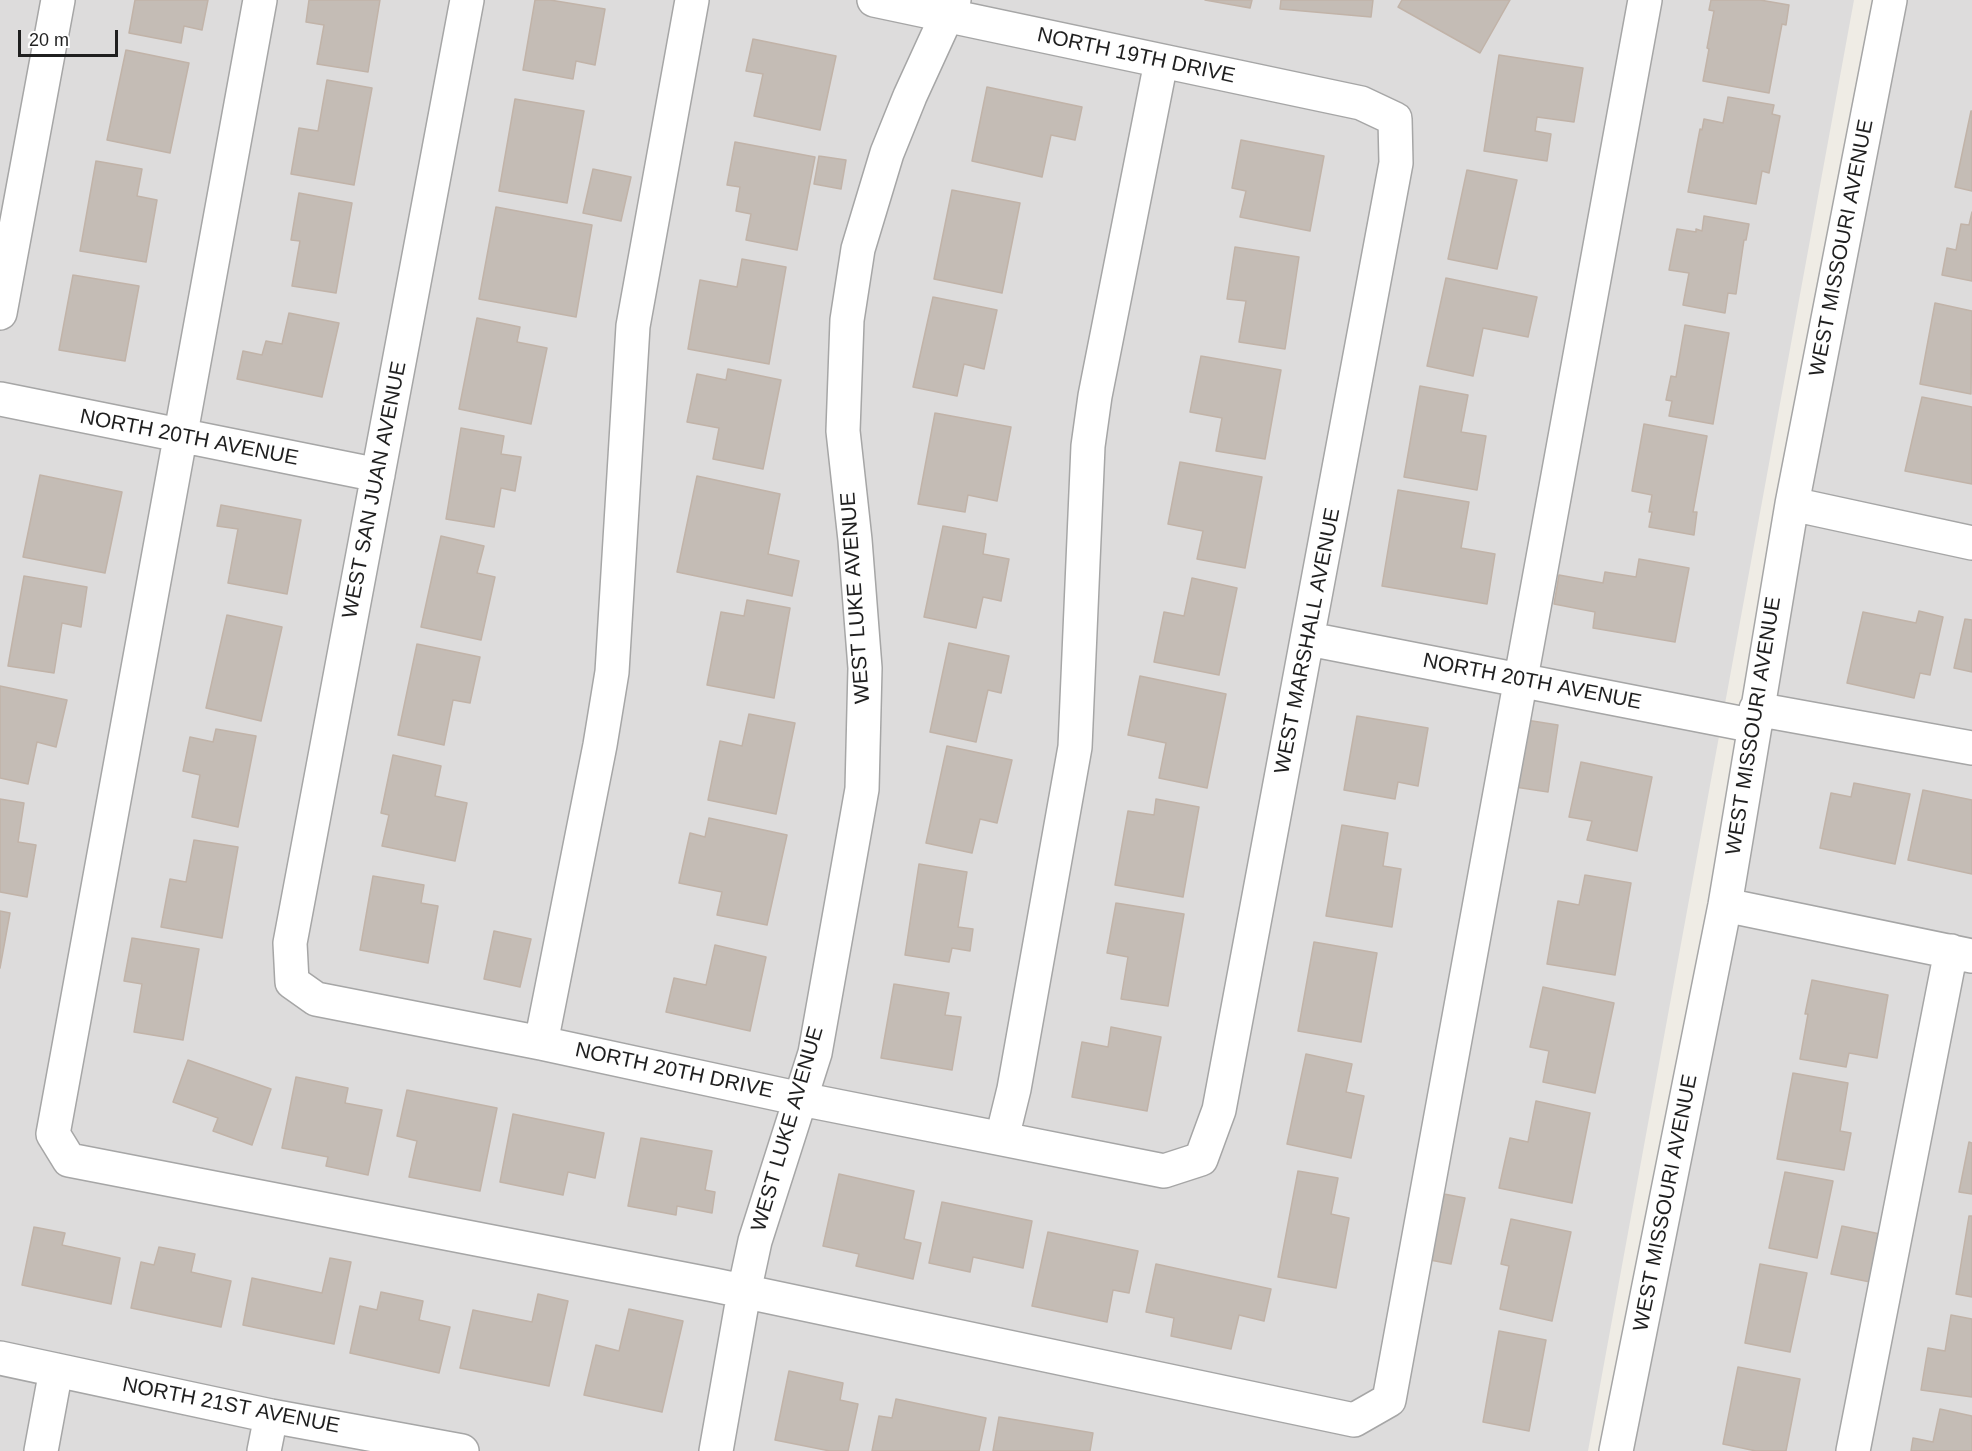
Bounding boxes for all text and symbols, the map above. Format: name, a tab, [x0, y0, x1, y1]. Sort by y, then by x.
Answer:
scale bar	[21, 18, 122, 56]
street label: NORTH 19TH DRIVE	[1035, 23, 1237, 89]
text: 20 m	[29, 30, 69, 50]
street label: WEST MISSOURI AVENUE	[1805, 118, 1879, 378]
street label: WEST SAN JUAN AVENUE	[338, 360, 412, 620]
street label: NORTH 20TH AVENUE	[78, 404, 300, 472]
street label: WEST LUKE AVENUE	[836, 491, 876, 705]
street label: WEST MARSHALL AVENUE	[1270, 506, 1346, 776]
street label: WEST MISSOURI AVENUE	[1721, 595, 1787, 857]
street label: NORTH 20TH AVENUE	[1421, 648, 1643, 716]
street label: WEST LUKE AVENUE	[747, 1024, 829, 1234]
street label: NORTH 20TH DRIVE	[573, 1038, 775, 1104]
street label: WEST MISSOURI AVENUE	[1629, 1073, 1703, 1333]
street label: NORTH 21ST AVENUE	[120, 1373, 342, 1439]

